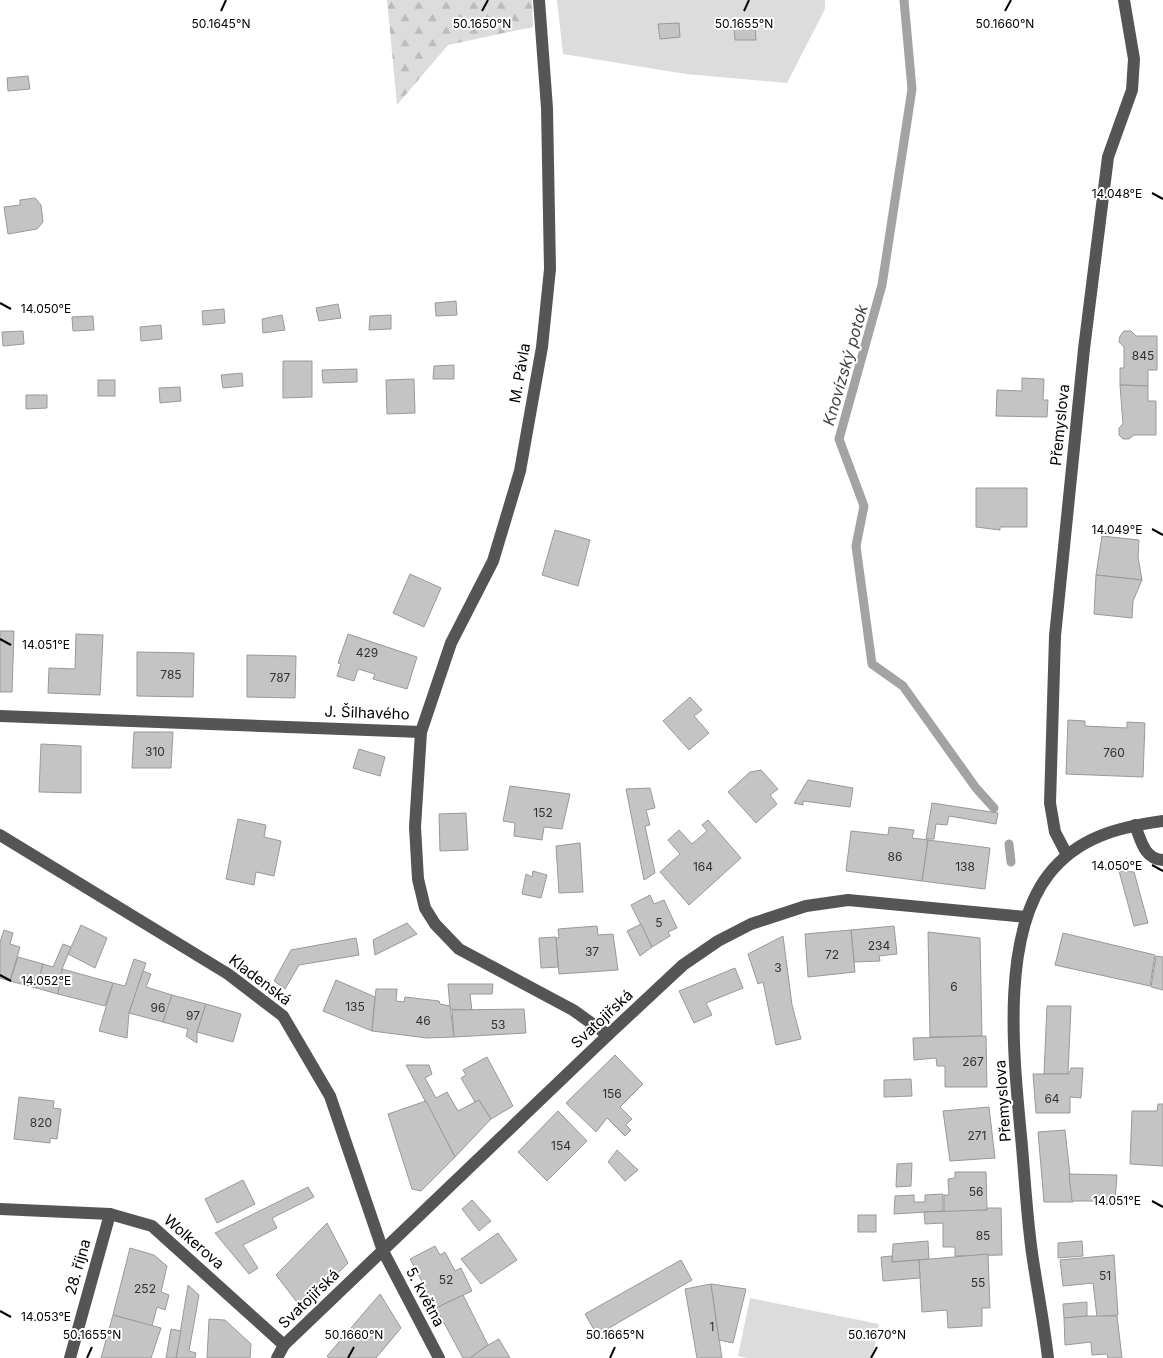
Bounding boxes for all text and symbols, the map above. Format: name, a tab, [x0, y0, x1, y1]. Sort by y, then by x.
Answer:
text: 50.1645°N	[192, 16, 250, 31]
text: 50.1650°N	[453, 16, 511, 31]
text: 50.1655°N	[715, 16, 773, 31]
text: 50.1660°N	[976, 16, 1034, 31]
text: 14.048°E	[1092, 186, 1142, 201]
text: 14.050°E	[21, 301, 71, 316]
water label: Knovízský potok	[818, 302, 872, 428]
street label: M. Pávla	[505, 342, 534, 404]
house number: 845	[1132, 348, 1154, 363]
street label: Přemyslova	[1046, 383, 1073, 467]
text: 14.049°E	[1092, 522, 1142, 537]
text: 14.051°E	[22, 637, 70, 652]
house number: 429	[356, 645, 378, 660]
house number: 785	[160, 667, 182, 682]
house number: 787	[270, 670, 291, 685]
street label: J. Šilhavého	[324, 702, 410, 723]
house number: 310	[145, 744, 165, 759]
house number: 760	[1103, 745, 1125, 760]
house number: 152	[533, 805, 553, 820]
house number: 86	[888, 849, 902, 864]
text: 14.050°E	[1092, 858, 1142, 873]
house number: 164	[693, 859, 713, 874]
house number: 138	[955, 859, 975, 874]
house number: 5	[655, 915, 663, 930]
house number: 234	[868, 938, 890, 953]
house number: 37	[585, 944, 599, 959]
house number: 72	[825, 947, 839, 962]
street label: Kladenská	[225, 950, 295, 1009]
house number: 3	[774, 960, 782, 975]
text: 14.052°E	[21, 973, 71, 988]
house number: 6	[950, 979, 958, 994]
street label: Svatojiřská	[567, 985, 637, 1052]
house number: 135	[345, 999, 365, 1014]
house number: 96	[151, 1000, 165, 1015]
house number: 97	[186, 1008, 200, 1023]
house number: 46	[415, 1013, 431, 1028]
house number: 53	[491, 1017, 505, 1032]
house number: 267	[962, 1054, 984, 1069]
street label: Přemyslova	[990, 1059, 1015, 1143]
house number: 156	[602, 1086, 622, 1101]
house number: 64	[1044, 1091, 1060, 1106]
house number: 820	[30, 1115, 52, 1130]
house number: 271	[968, 1128, 987, 1143]
house number: 154	[551, 1138, 571, 1153]
house number: 56	[969, 1184, 983, 1199]
text: 14.051°E	[1093, 1193, 1141, 1208]
street label: Wolkerova	[160, 1210, 229, 1273]
house number: 85	[976, 1228, 990, 1243]
street label: 28. října	[61, 1237, 95, 1297]
street label: 5. května	[402, 1264, 449, 1330]
street label: Svatojiřská	[274, 1265, 343, 1332]
house number: 51	[1099, 1268, 1111, 1283]
house number: 52	[439, 1272, 453, 1287]
house number: 55	[971, 1275, 985, 1290]
house number: 252	[134, 1281, 156, 1296]
text: 14.053°E	[21, 1309, 71, 1324]
house number: 1	[710, 1319, 714, 1334]
text: 50.1655°N	[63, 1327, 121, 1342]
text: 50.1660°N	[325, 1327, 383, 1342]
text: 50.1665°N	[586, 1327, 644, 1342]
text: 50.1670°N	[848, 1327, 906, 1342]

